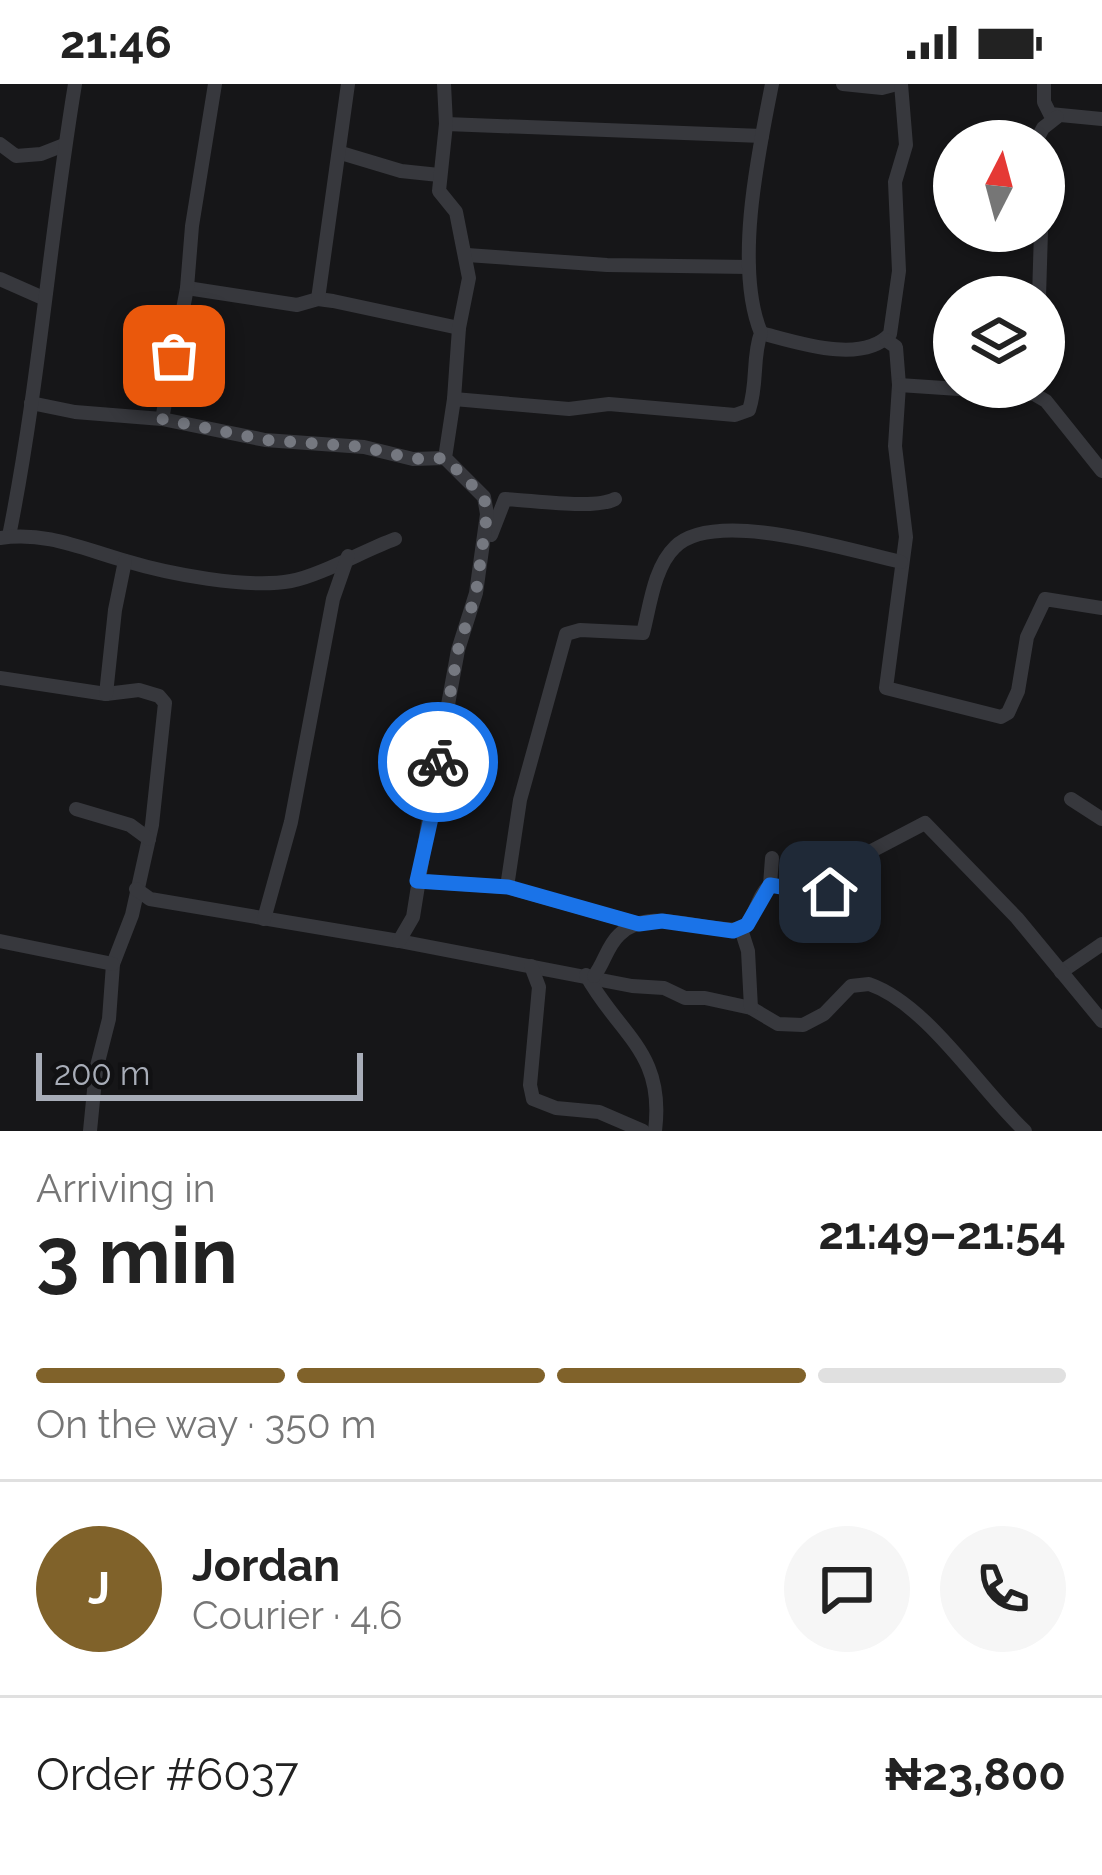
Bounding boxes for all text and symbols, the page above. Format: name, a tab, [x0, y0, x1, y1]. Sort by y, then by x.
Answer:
text: 21:46	[60, 16, 172, 69]
north arrow	[933, 120, 1065, 252]
map controls	[933, 120, 1065, 408]
button: layers	[933, 276, 1065, 408]
pin	[123, 305, 225, 407]
icon: bag	[141, 323, 207, 389]
courier	[378, 702, 498, 822]
icon: bike	[405, 729, 471, 795]
pin	[779, 841, 881, 943]
icon: home	[797, 859, 863, 925]
scale bar	[36, 1047, 363, 1100]
text: 200 m	[54, 1054, 150, 1093]
text: Arriving in	[36, 1165, 216, 1211]
text: 21:49–21:54	[819, 1207, 1066, 1260]
text: 3 min	[36, 1210, 238, 1301]
text: On the way · 350 m	[36, 1401, 376, 1447]
button: chat	[784, 1526, 910, 1652]
button: phone	[940, 1526, 1066, 1652]
text: Jordan	[192, 1539, 340, 1592]
text: J	[88, 1562, 110, 1615]
text: Courier · 4.6	[192, 1592, 402, 1638]
text: Order #6037	[36, 1748, 299, 1801]
text: ₦23,800	[884, 1748, 1066, 1801]

